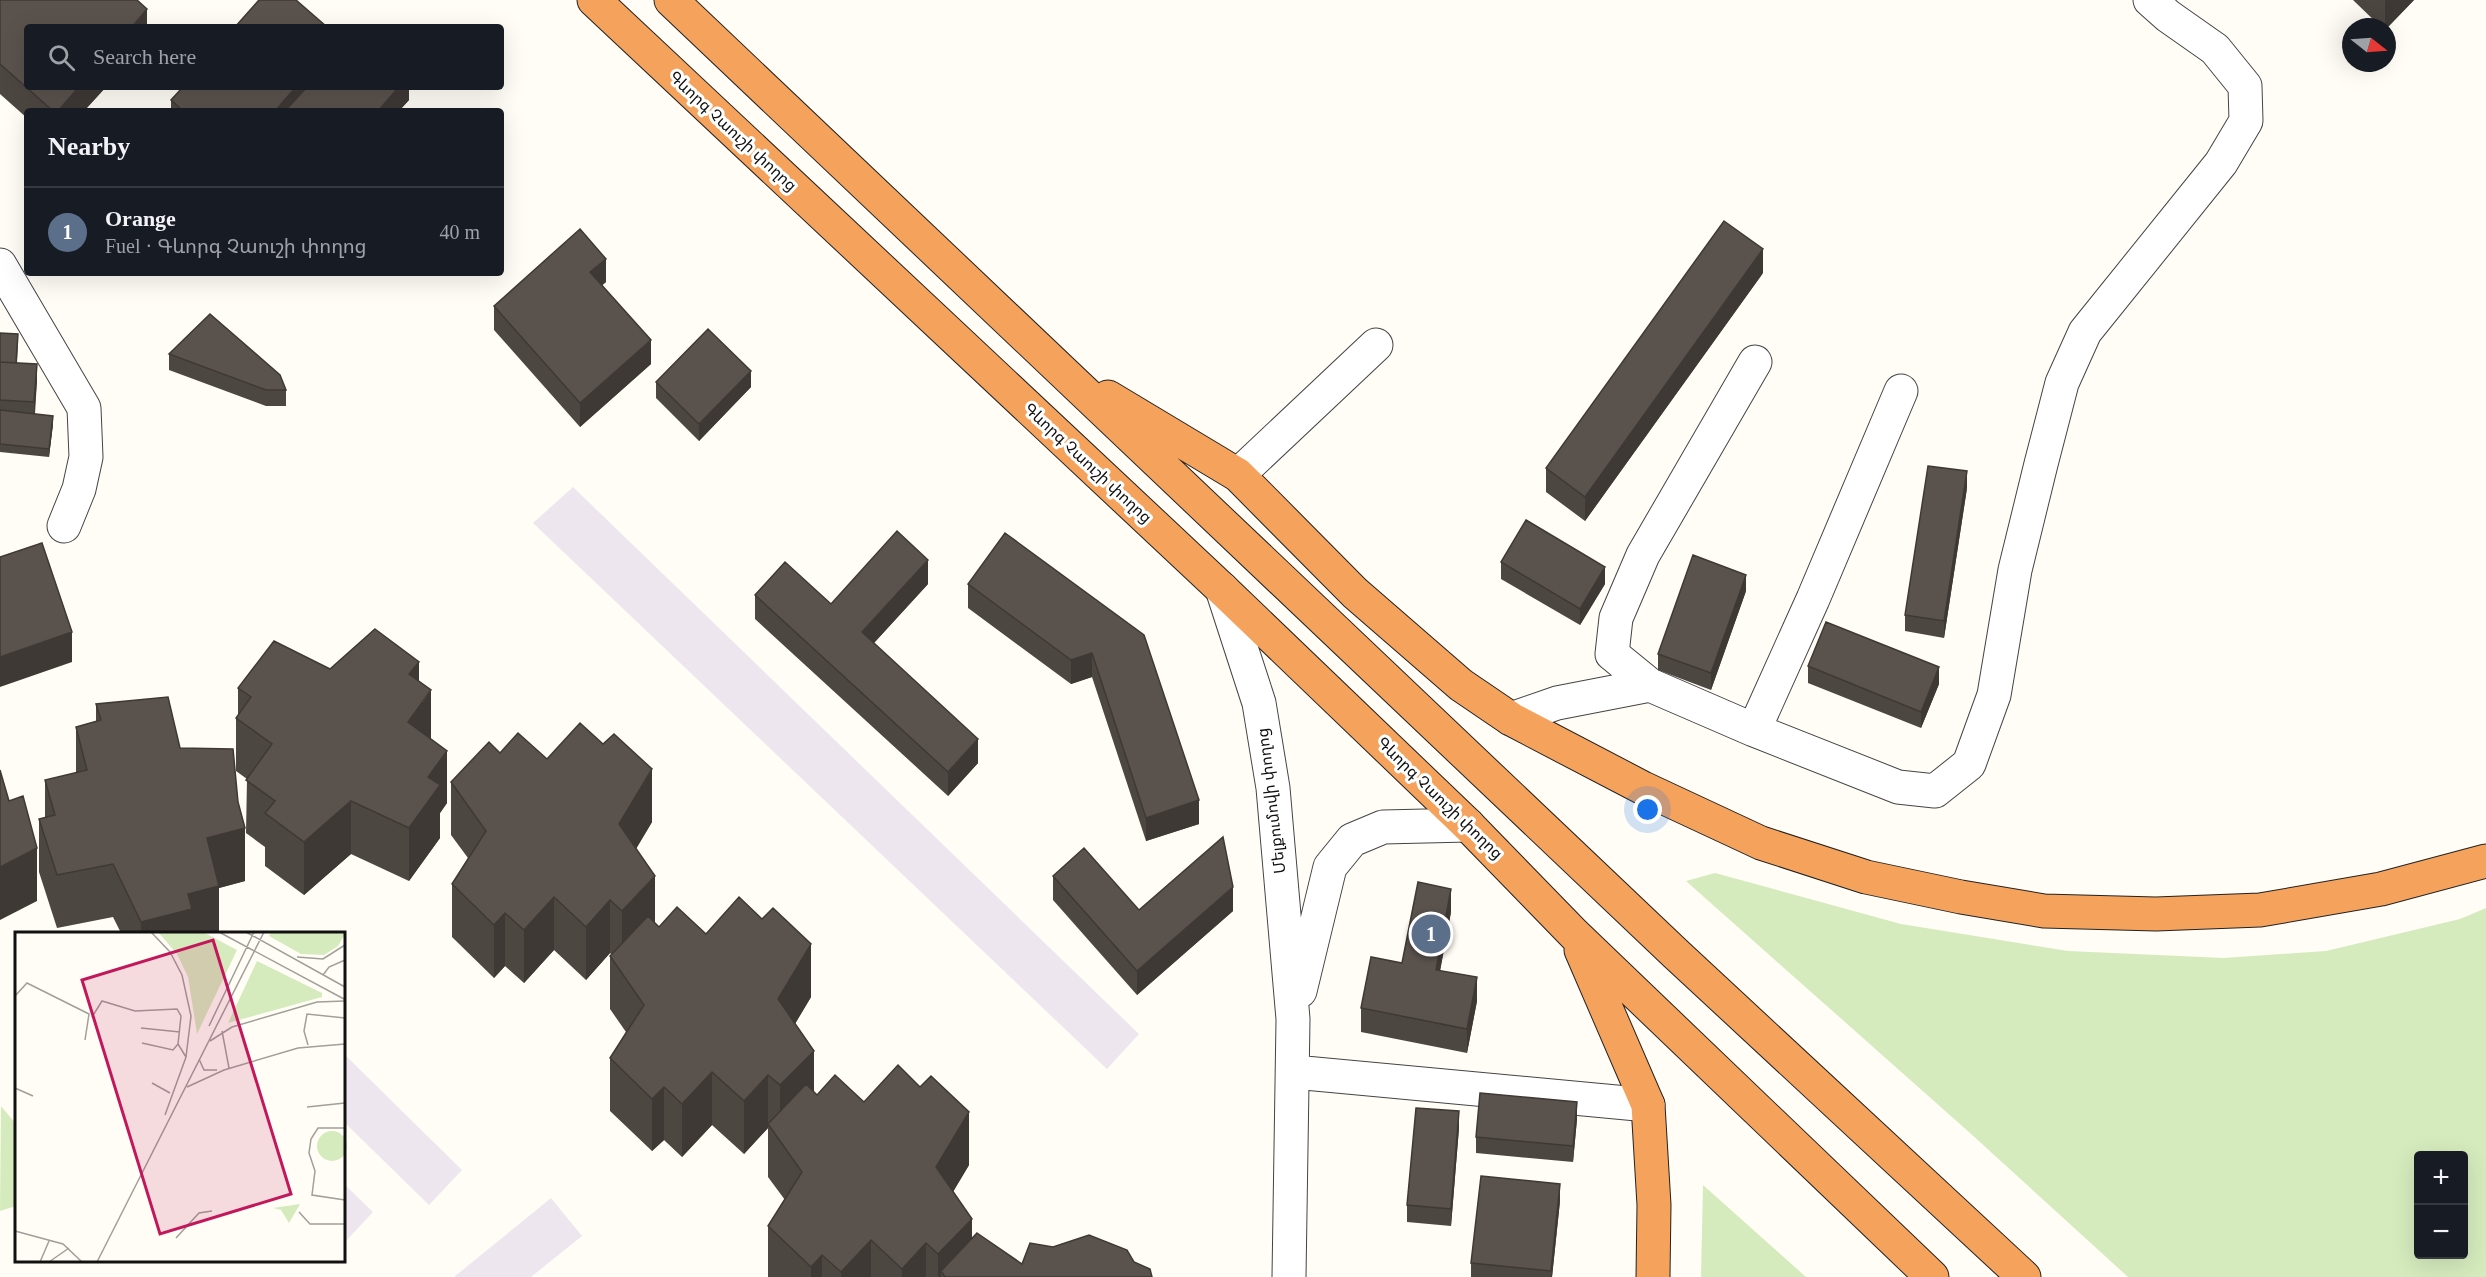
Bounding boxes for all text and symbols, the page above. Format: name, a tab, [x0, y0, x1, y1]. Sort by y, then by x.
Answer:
north arrow	[2342, 18, 2396, 72]
search box	[24, 24, 504, 90]
icon: search	[45, 41, 78, 74]
text: Search here	[93, 44, 196, 69]
street label: Գևորգ Չաուշի փողոց	[665, 68, 800, 195]
text: Nearby	[48, 132, 130, 161]
text: Orange	[105, 206, 176, 231]
text: 1	[63, 221, 73, 243]
text: 40 m	[439, 221, 480, 243]
text: Fuel · Գևորգ Չաուշի փողոց	[105, 235, 367, 257]
street label: Գևորգ Չաուշի փողոց	[1020, 400, 1155, 527]
street label: Մելքումովի փողոց	[1254, 727, 1289, 875]
street label: Գևորգ Չաուշի փողոց	[1373, 734, 1506, 863]
your location	[1633, 795, 1662, 824]
pin: 1	[1412, 912, 1450, 956]
inset map	[15, 932, 345, 1262]
map controls	[2414, 1151, 2468, 1259]
button: +	[2414, 1151, 2468, 1205]
button: −	[2414, 1205, 2468, 1259]

